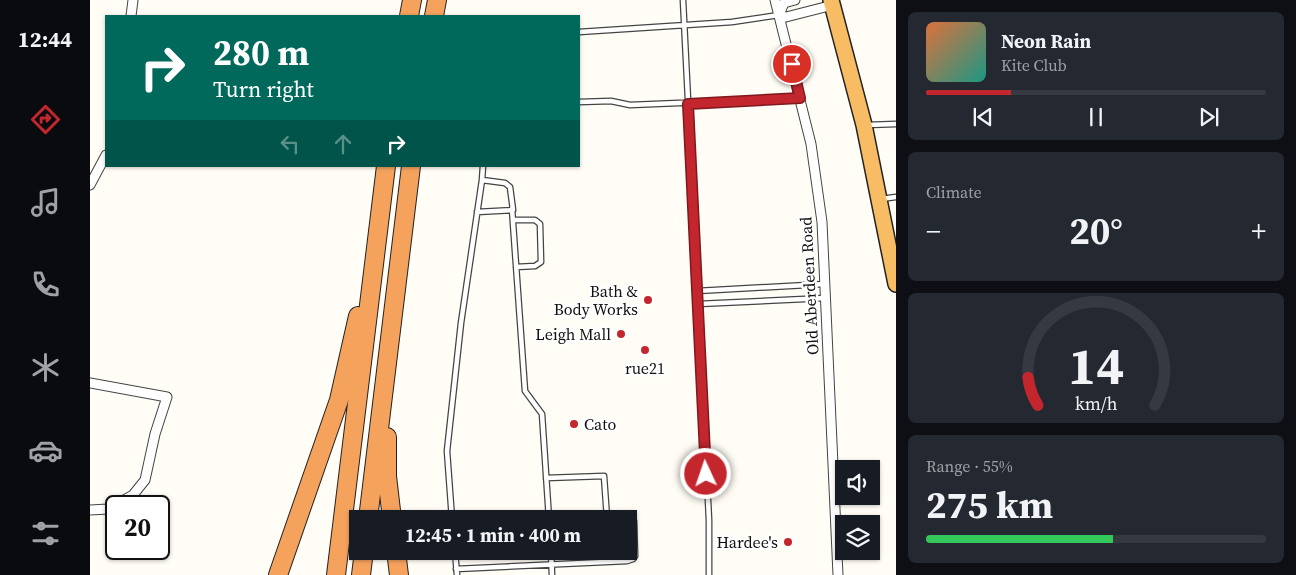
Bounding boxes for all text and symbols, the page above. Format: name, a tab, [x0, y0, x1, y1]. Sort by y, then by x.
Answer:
text: 12:44	[18, 24, 72, 54]
text: Neon Rain	[1001, 28, 1091, 54]
text: 280 m	[213, 29, 309, 77]
icon: right	[130, 35, 195, 100]
pin	[771, 43, 813, 85]
icon: arrive	[778, 50, 806, 78]
text: Kite Club	[1001, 54, 1067, 76]
text: Turn right	[213, 74, 314, 104]
icon: directions	[28, 102, 63, 137]
icon: previous	[969, 103, 997, 131]
icon: pause	[1082, 103, 1110, 131]
icon: next	[1195, 103, 1223, 131]
icon: left	[276, 130, 304, 158]
icon: ahead	[329, 130, 357, 158]
icon: right	[382, 130, 410, 158]
text: Climate	[926, 181, 982, 203]
icon: music	[28, 185, 63, 220]
text: 20°	[1069, 205, 1123, 257]
text: −	[926, 212, 941, 250]
text: +	[1251, 212, 1266, 250]
street label: Old Aberdeen Road	[794, 216, 824, 356]
icon: phone	[28, 267, 63, 302]
place label: Bath & Body Works	[554, 280, 638, 320]
marker: Bath & Body Works	[642, 294, 654, 306]
place label: Leigh Mall	[535, 323, 611, 345]
marker: Leigh Mall	[615, 328, 627, 340]
text: 14	[1068, 330, 1124, 401]
marker: rue21	[639, 344, 651, 356]
icon: climate	[28, 350, 63, 385]
place label: rue21	[625, 357, 665, 379]
text: km/h	[1075, 391, 1118, 416]
place label: Cato	[584, 413, 616, 435]
marker: Cato	[568, 418, 580, 430]
icon: car	[28, 433, 63, 468]
position arrow	[679, 447, 731, 499]
text: Range · 55%	[926, 455, 1013, 477]
map controls	[835, 460, 880, 560]
button: sound	[835, 460, 880, 505]
text: 275 km	[926, 479, 1053, 531]
speed limit sign: 20	[105, 495, 170, 560]
button: layers	[835, 515, 880, 560]
icon: filters	[28, 516, 63, 551]
text: 12:45 · 1 min · 400 m	[405, 522, 581, 548]
place label: Hardee's	[717, 531, 778, 553]
marker: Hardee's	[782, 536, 794, 548]

